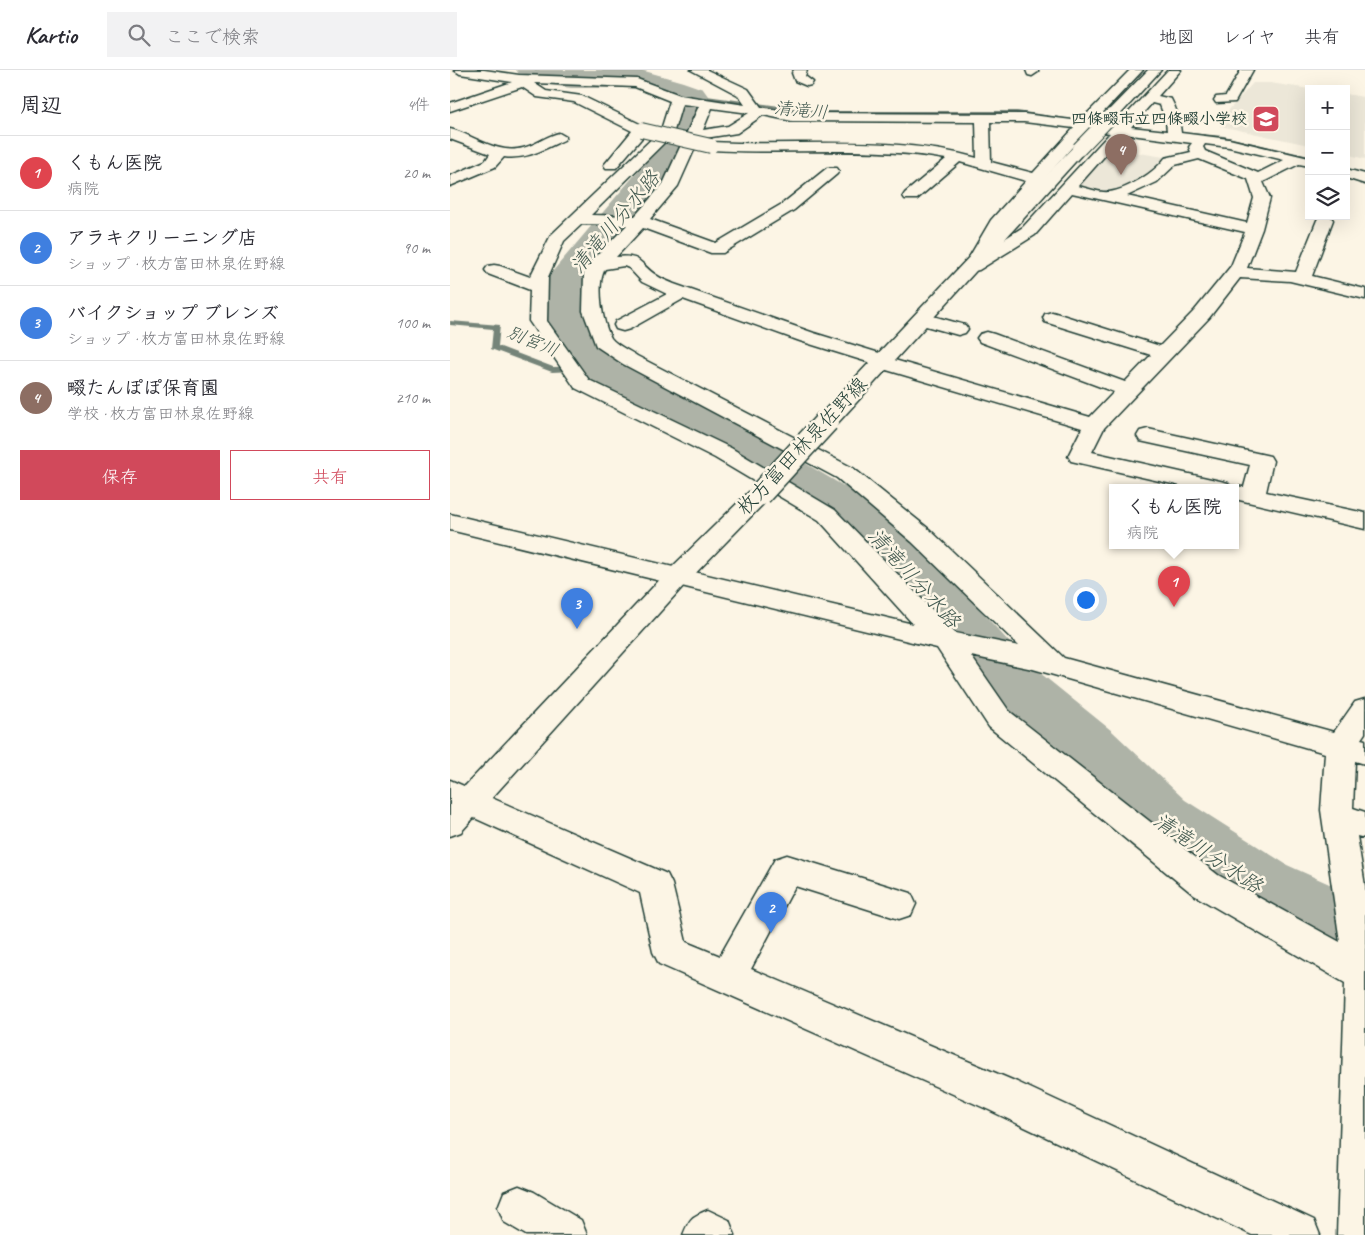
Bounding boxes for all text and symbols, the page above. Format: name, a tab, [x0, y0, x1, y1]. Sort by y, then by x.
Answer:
search box	[107, 12, 457, 57]
text: Kartio	[25, 20, 77, 50]
icon: search	[125, 21, 153, 49]
text: ここで検索	[165, 25, 260, 49]
text: 地図	[1159, 26, 1195, 48]
text: レイヤ	[1223, 26, 1276, 48]
text: 共有	[1304, 26, 1340, 48]
map controls	[1305, 85, 1350, 220]
button: +	[1305, 85, 1350, 130]
text: 周辺	[20, 92, 62, 118]
text: 4件	[407, 95, 430, 115]
water label: 清滝川	[773, 97, 829, 123]
school or university icon: 四條畷市立四條畷小学校	[1251, 104, 1281, 134]
place label: 四條畷市立四條畷小学校	[1071, 109, 1247, 129]
button: −	[1305, 130, 1350, 175]
pin: 4	[1105, 134, 1137, 175]
text: くもん医院	[67, 151, 162, 175]
text: 1	[32, 163, 40, 183]
text: 20 m	[403, 163, 430, 183]
water label: 清滝川分水路	[565, 165, 666, 279]
button: layers	[1305, 175, 1350, 220]
text: 病院	[67, 179, 99, 199]
text: アラキクリーニング店	[67, 226, 257, 250]
text: 2	[32, 238, 40, 258]
text: 90 m	[403, 238, 430, 258]
text: ショップ · 枚方富田林泉佐野線	[67, 254, 285, 274]
text: バイクショップ ブレンズ	[67, 301, 279, 325]
text: 3	[32, 313, 40, 333]
text: 100 m	[396, 313, 430, 333]
water label: 別宮川	[504, 321, 562, 361]
text: ショップ · 枚方富田林泉佐野線	[67, 329, 285, 349]
street label: 枚方富田林泉佐野線	[731, 372, 873, 520]
text: 畷たんぽぽ保育園	[67, 376, 219, 400]
text: 4	[32, 388, 40, 408]
text: 210 m	[396, 388, 430, 408]
text: 学校 · 枚方富田林泉佐野線	[67, 404, 254, 424]
button: 保存	[20, 450, 220, 500]
button: 共有	[230, 450, 430, 500]
popup	[1109, 484, 1239, 549]
text: くもん医院	[1126, 495, 1222, 519]
water label: 清滝川分水路	[862, 522, 966, 634]
text: 病院	[1126, 523, 1159, 543]
pin: 1	[1158, 566, 1190, 607]
your location	[1073, 587, 1099, 613]
pin: 3	[561, 588, 593, 629]
water label: 清滝川分水路	[1149, 807, 1268, 900]
pin: 2	[755, 892, 787, 933]

